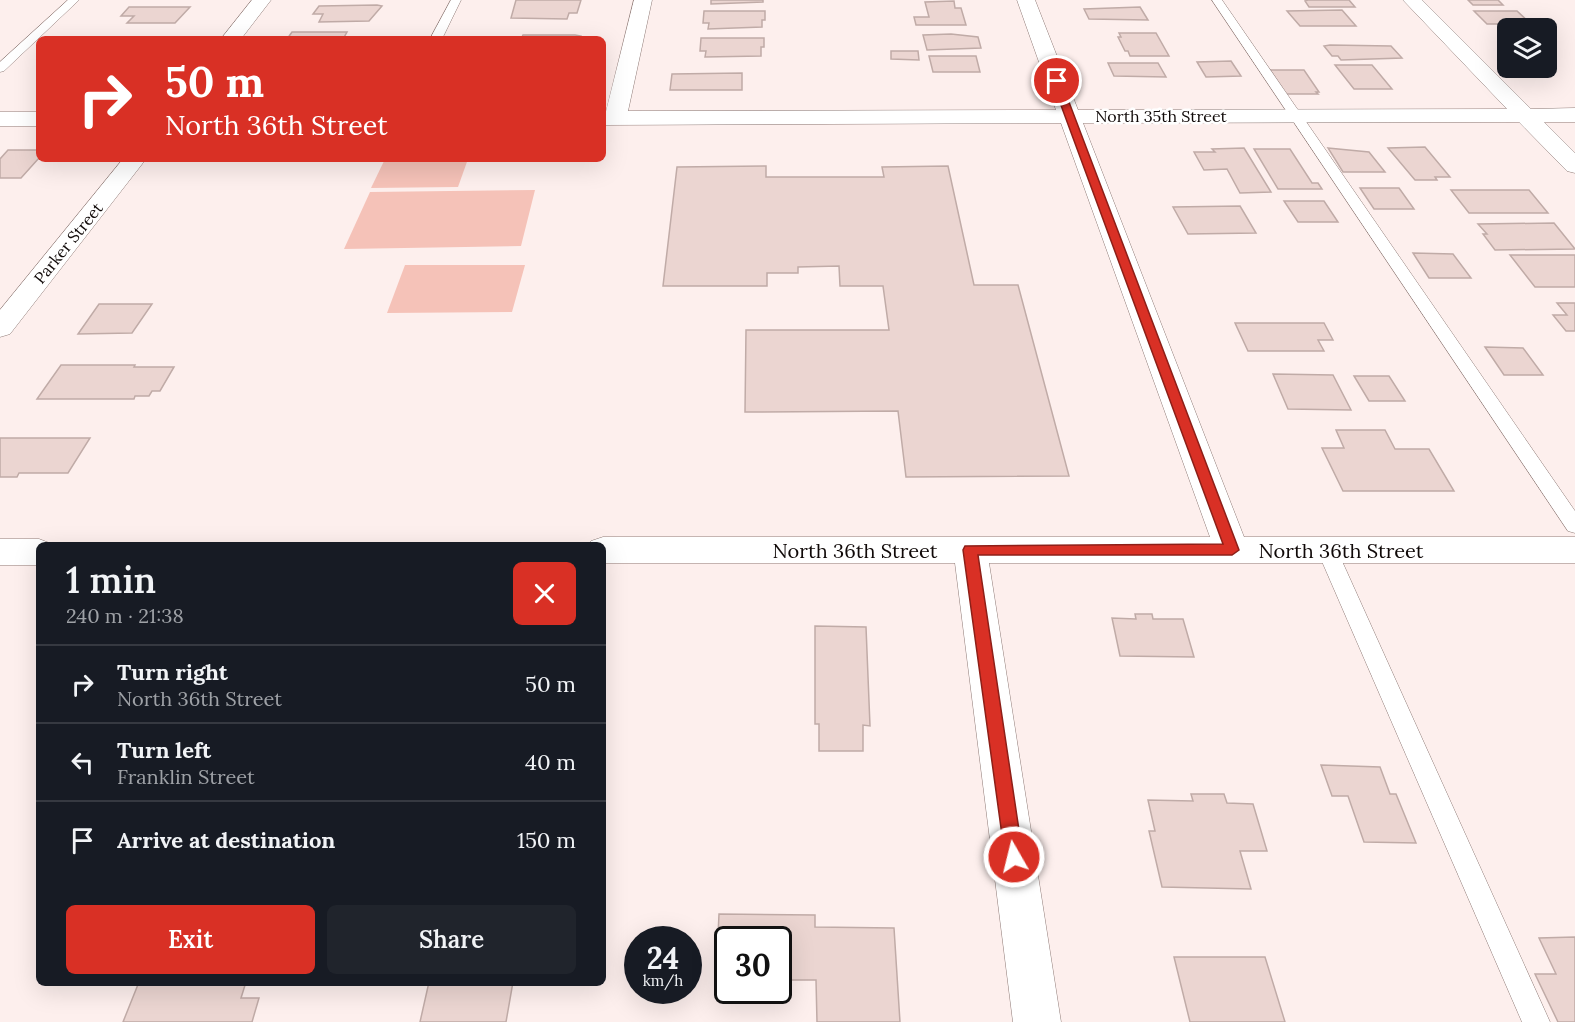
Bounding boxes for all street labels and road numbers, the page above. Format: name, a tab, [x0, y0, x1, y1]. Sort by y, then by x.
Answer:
street label: North 35th Street	[1095, 106, 1227, 126]
street label: Parker Street	[29, 198, 107, 288]
street label: North 36th Street	[773, 538, 938, 563]
street label: North 36th Street	[1259, 538, 1424, 563]

